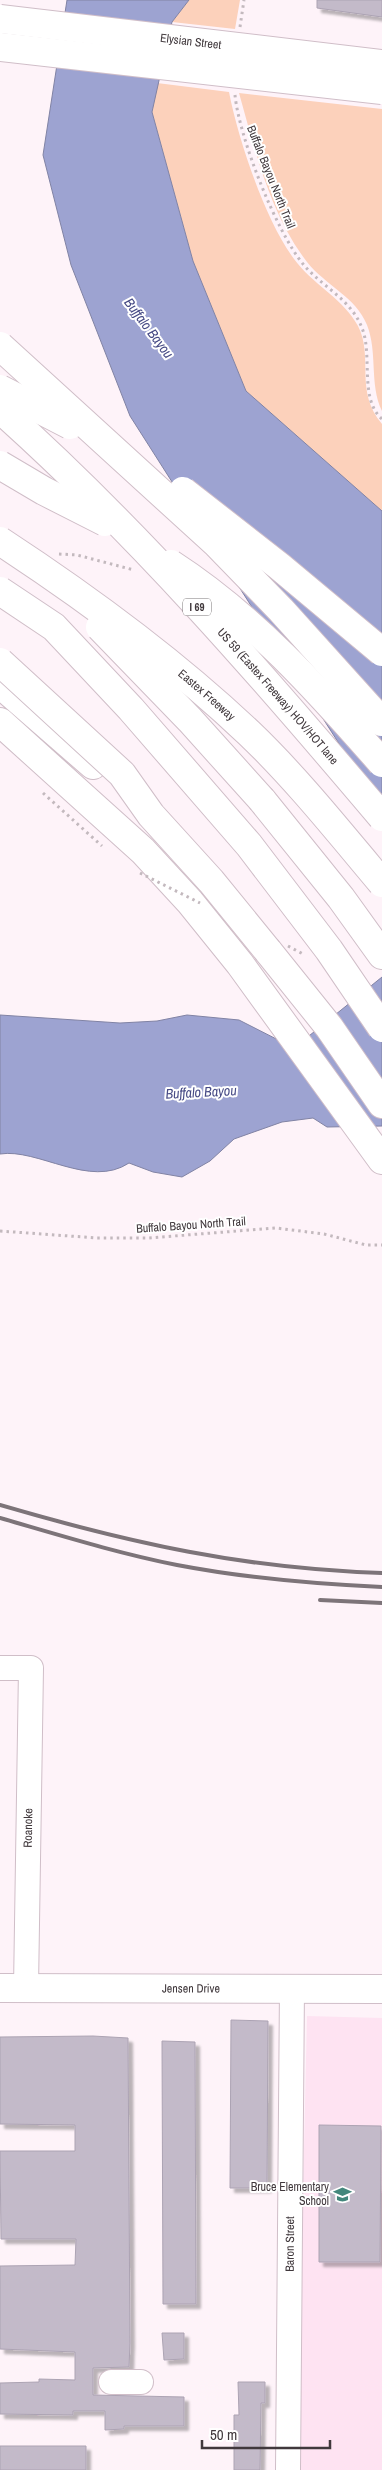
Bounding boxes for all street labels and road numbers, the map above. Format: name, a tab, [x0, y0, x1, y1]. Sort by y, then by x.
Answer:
street label: Elysian Street	[159, 30, 222, 53]
street label: Buffalo Bayou North Trail	[243, 123, 299, 231]
road number: I 69	[183, 598, 211, 616]
street label: US 59 (Eastex Freeway) HOV/HOT lane	[214, 625, 342, 768]
street label: Eastex Freeway	[175, 666, 239, 724]
street label: Buffalo Bayou North Trail	[136, 1213, 246, 1237]
street label: Roanoke	[20, 1808, 36, 1848]
street label: Jensen Drive	[162, 1980, 220, 1997]
street label: Baron Street	[282, 2216, 298, 2272]

